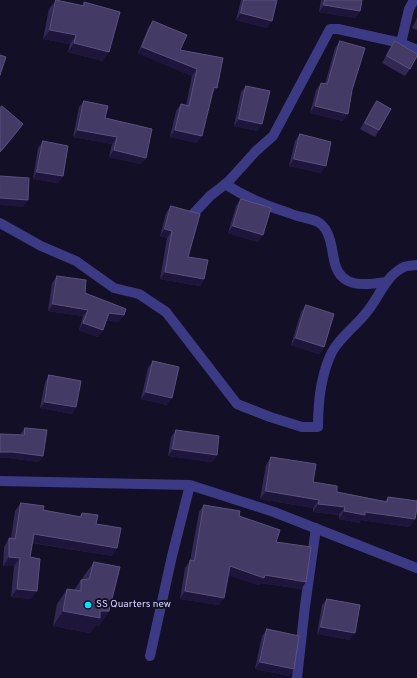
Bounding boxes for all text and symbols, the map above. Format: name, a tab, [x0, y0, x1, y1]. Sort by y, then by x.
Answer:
place label: SS Quarters new	[96, 599, 171, 611]
marker: SS Quarters new	[83, 600, 93, 610]

